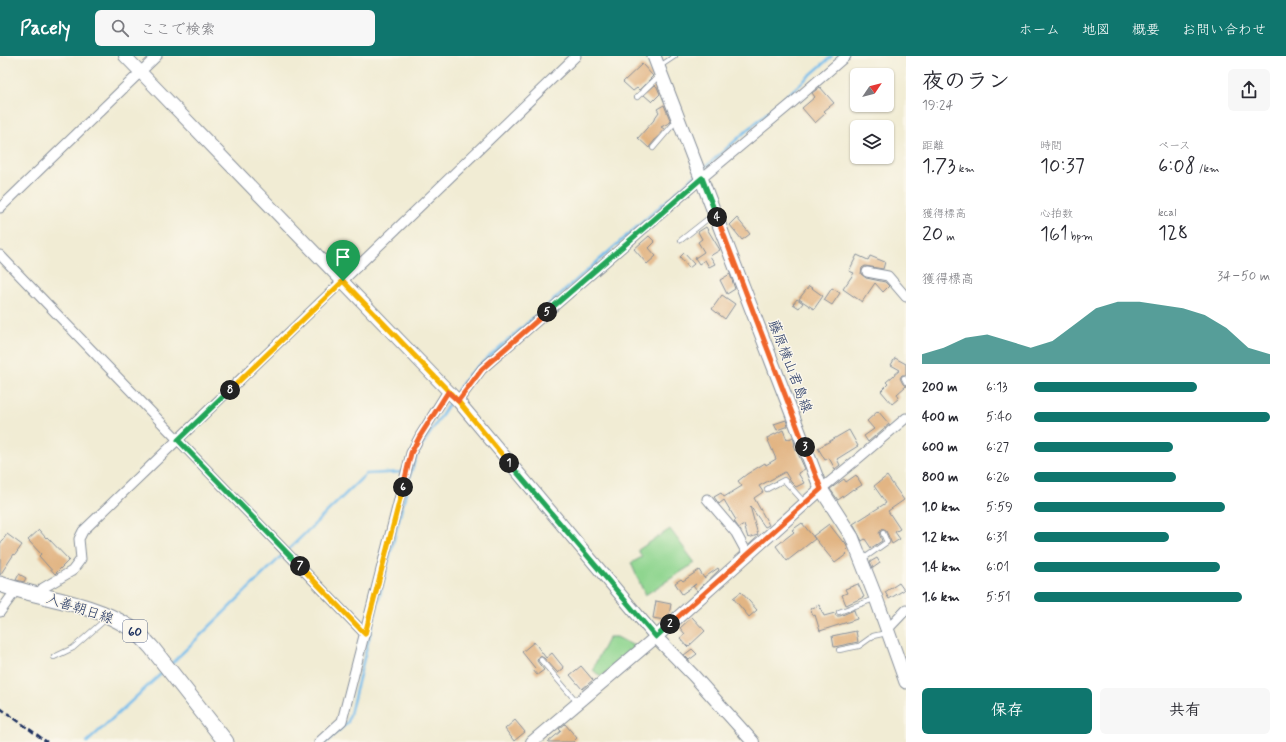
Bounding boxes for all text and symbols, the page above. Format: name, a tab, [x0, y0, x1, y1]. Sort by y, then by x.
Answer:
search box	[95, 10, 375, 46]
text: Pacely	[20, 16, 71, 41]
icon: search	[109, 17, 131, 39]
text: ここで検索	[141, 20, 216, 40]
text: ホーム	[1019, 21, 1060, 39]
text: 地図	[1082, 21, 1110, 39]
text: 概要	[1132, 21, 1160, 39]
text: お問い合わせ	[1182, 21, 1266, 39]
north arrow	[850, 68, 894, 112]
map controls	[850, 68, 894, 164]
text: 夜のラン	[922, 68, 1010, 96]
button: share	[1228, 69, 1270, 111]
text: 19:24	[922, 97, 953, 114]
button: layers	[850, 120, 894, 164]
text: 距離	[922, 139, 944, 153]
text: 時間	[1040, 139, 1062, 153]
text: ペース	[1158, 139, 1190, 153]
text: 1.73	[922, 153, 956, 180]
text: 10:37	[1040, 153, 1085, 180]
text: 6:08	[1158, 153, 1196, 180]
text: km	[956, 162, 975, 176]
text: /km	[1196, 162, 1220, 176]
text: kcal	[1158, 206, 1176, 220]
pin: 4	[707, 207, 727, 227]
text: 獲得標高	[922, 207, 966, 221]
text: 心拍数	[1040, 207, 1073, 221]
text: 4	[714, 210, 720, 224]
text: 128	[1158, 220, 1188, 247]
text: 20	[922, 221, 943, 248]
text: 161	[1040, 221, 1068, 248]
text: m	[943, 230, 955, 244]
text: bpm	[1068, 230, 1093, 244]
pin	[326, 240, 360, 281]
icon: arrive	[332, 246, 354, 268]
text: 34–50 m	[1217, 268, 1270, 285]
text: 獲得標高	[922, 271, 974, 288]
pin: 5	[537, 302, 557, 322]
text: 5	[544, 305, 550, 319]
street label: 藤原横山君島線	[764, 317, 816, 415]
text: 200 m	[922, 379, 957, 396]
text: 6:13	[986, 379, 1007, 396]
pin: 8	[220, 380, 240, 400]
text: 8	[227, 383, 233, 397]
text: 400 m	[922, 409, 959, 426]
text: 5:40	[986, 409, 1012, 426]
pin: 3	[795, 437, 815, 457]
text: 600 m	[922, 439, 958, 456]
text: 6:27	[986, 439, 1009, 456]
text: 3	[803, 440, 807, 454]
pin: 1	[499, 453, 519, 473]
text: 1	[507, 456, 511, 470]
text: 800 m	[922, 469, 958, 486]
text: 6:26	[986, 469, 1010, 486]
pin: 6	[393, 477, 413, 497]
text: 6	[400, 480, 406, 494]
text: 1.0 km	[922, 499, 960, 516]
text: 5:59	[986, 499, 1013, 516]
text: 1.2 km	[922, 529, 959, 546]
text: 6:31	[986, 529, 1008, 546]
pin: 7	[290, 556, 310, 576]
text: 7	[297, 559, 303, 573]
text: 1.4 km	[922, 559, 961, 576]
text: 6:01	[986, 559, 1009, 576]
text: 1.6 km	[922, 589, 960, 606]
text: 5:51	[986, 589, 1011, 606]
street label: 入善朝日線	[44, 590, 116, 628]
pin: 2	[660, 614, 680, 634]
text: 2	[667, 617, 673, 631]
road number: 60	[123, 620, 147, 642]
button: 保存	[922, 688, 1092, 734]
button: 共有	[1100, 688, 1270, 734]

